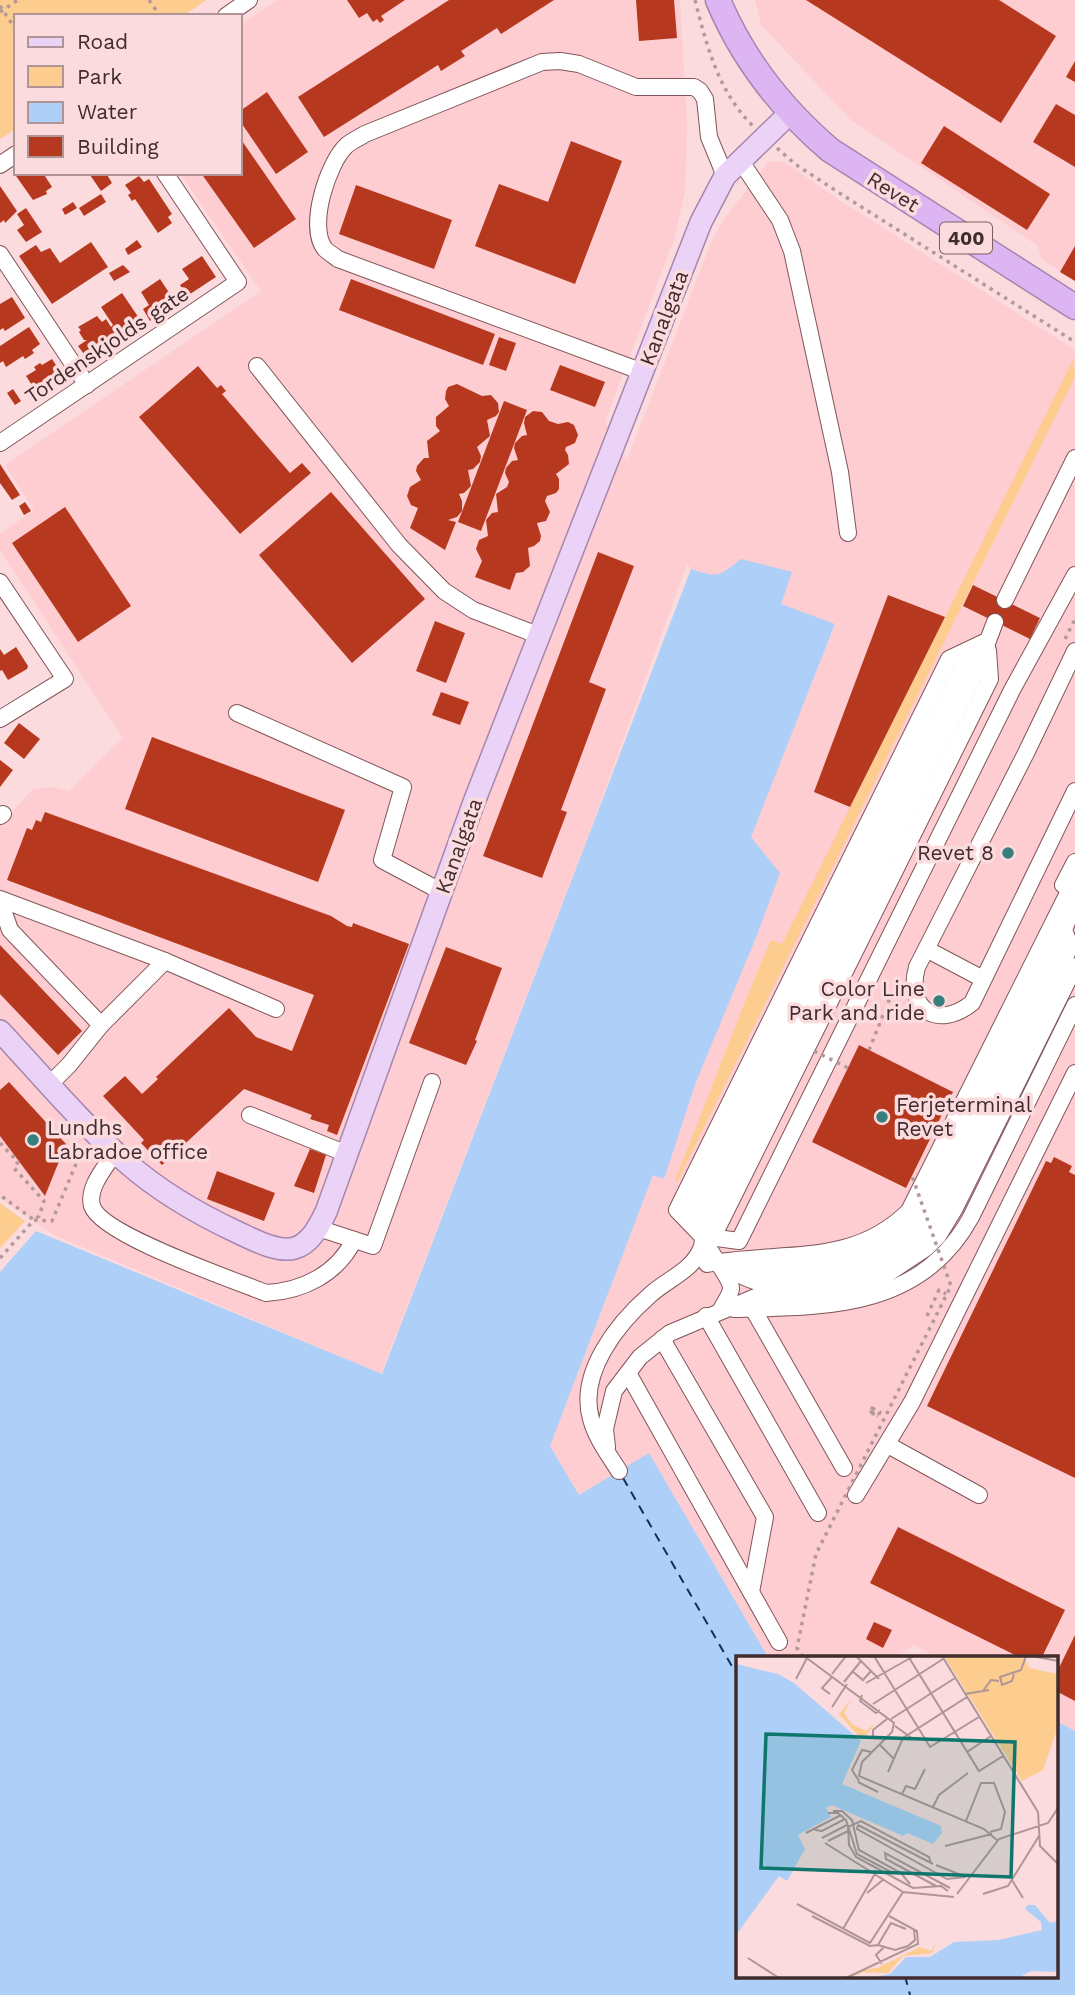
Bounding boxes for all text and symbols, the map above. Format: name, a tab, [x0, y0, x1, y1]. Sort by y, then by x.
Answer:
legend	[14, 14, 242, 175]
text: Road	[77, 29, 128, 54]
text: Park	[77, 64, 122, 89]
text: Water	[77, 99, 138, 124]
text: Building	[77, 134, 159, 159]
street label: Revet	[862, 166, 924, 217]
road number: 400	[940, 222, 992, 254]
street label: Kanalgata	[634, 267, 693, 369]
street label: Tordenskjolds gate	[20, 281, 193, 409]
street label: Kanalgata	[430, 794, 487, 897]
place label: Revet 8	[917, 840, 994, 865]
marker: Revet 8	[1000, 845, 1016, 861]
place label: Color Line Park and ride	[788, 976, 925, 1025]
marker: Color Line Park and ride	[931, 993, 947, 1009]
place label: Ferjeterminal Revet	[896, 1092, 1033, 1141]
marker: Ferjeterminal Revet	[874, 1109, 890, 1125]
place label: Lundhs Labradoe office	[47, 1115, 208, 1164]
marker: Lundhs Labradoe office	[25, 1132, 41, 1148]
inset map	[736, 1656, 1058, 1978]

